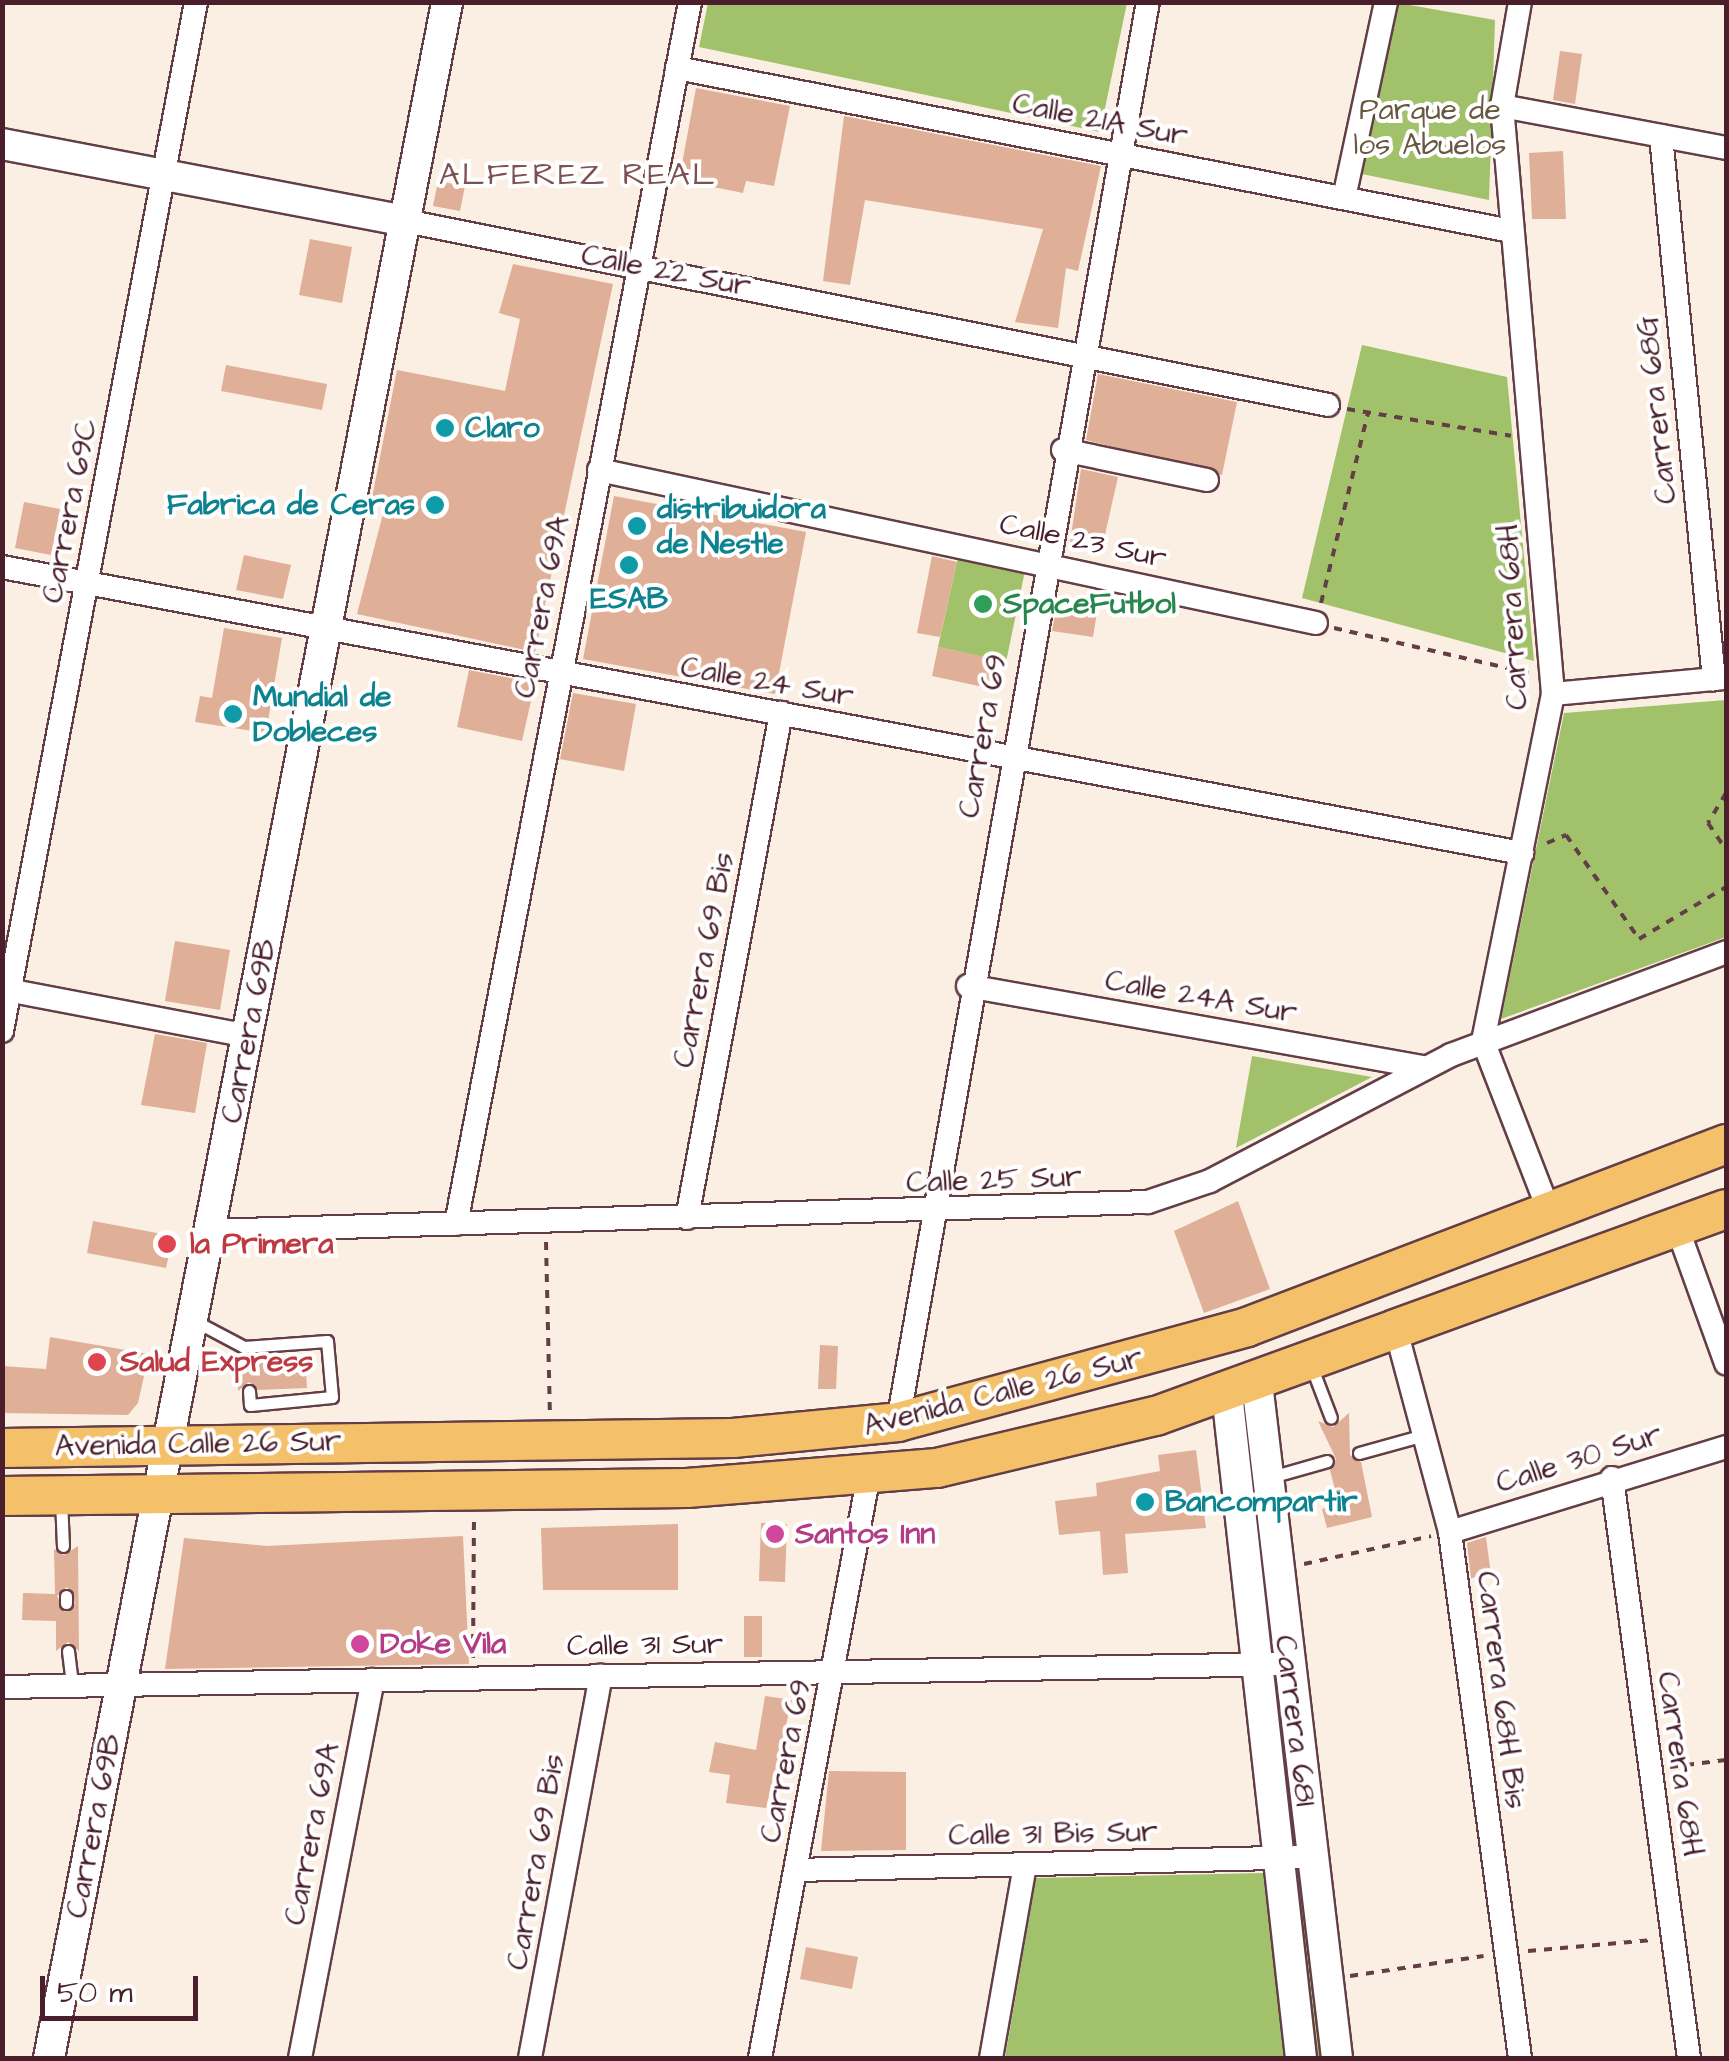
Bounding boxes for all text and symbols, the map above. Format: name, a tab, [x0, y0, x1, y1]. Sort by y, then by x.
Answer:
street label: Calle 21A Sur	[1009, 85, 1191, 155]
park label: Parque de los Abuelos	[1354, 92, 1506, 162]
district label: ALFEREZ REAL	[439, 156, 717, 194]
street label: Calle 22 Sur	[578, 237, 754, 305]
street label: Carrera 68G	[1629, 314, 1685, 506]
place label: Claro	[465, 410, 540, 446]
street label: Carrera 69C	[35, 416, 105, 606]
marker: Claro	[434, 417, 456, 439]
place label: Fabrica de Ceras	[167, 487, 415, 523]
place label: distribuidora de Nestle	[657, 491, 826, 562]
marker: Fabrica de Ceras	[424, 494, 446, 516]
street label: Calle 23 Sur	[996, 506, 1170, 576]
street label: Carrera 69A	[507, 513, 577, 701]
marker: distribuidora de Nestle	[626, 515, 648, 537]
street label: Carrera 68H	[1490, 523, 1536, 711]
marker: ESAB	[618, 554, 640, 576]
place label: ESAB	[590, 581, 668, 617]
place label: SpaceFutbol	[1003, 586, 1176, 622]
marker: SpaceFutbol	[972, 593, 994, 615]
street label: Calle 24 Sur	[678, 649, 856, 715]
street label: Carrera 69	[951, 651, 1015, 821]
place label: Mundial de Dobleces	[253, 679, 392, 750]
marker: Mundial de Dobleces	[222, 703, 244, 725]
street label: Carrera 69 Bis	[665, 849, 743, 1071]
street label: Carrera 69B	[214, 936, 284, 1126]
street label: Calle 24A Sur	[1102, 962, 1300, 1032]
street label: Calle 25 Sur	[906, 1159, 1082, 1201]
place label: la Primera	[190, 1226, 334, 1262]
marker: la Primera	[154, 1231, 180, 1257]
street label: Avenida Calle 26 Sur	[860, 1340, 1146, 1444]
place label: Salud Express	[120, 1344, 313, 1380]
marker: Salud Express	[84, 1349, 110, 1375]
street label: Calle 30 Sur	[1492, 1417, 1666, 1501]
street label: Avenida Calle 26 Sur	[54, 1424, 342, 1464]
place label: Bancompartir	[1165, 1484, 1358, 1520]
marker: Bancompartir	[1134, 1491, 1156, 1513]
place label: Santos Inn	[795, 1516, 935, 1552]
marker: Santos Inn	[764, 1523, 786, 1545]
street label: Carrera 68H Bis	[1469, 1569, 1533, 1811]
place label: Doke Vila	[380, 1626, 506, 1662]
street label: Calle 31 Sur	[567, 1626, 723, 1664]
marker: Doke Vila	[349, 1633, 371, 1655]
street label: Carrera 68I	[1267, 1633, 1323, 1809]
street label: Carrera 68H	[1649, 1669, 1711, 1859]
street label: Carrera 69	[753, 1676, 819, 1846]
street label: Carrera 69B	[59, 1731, 129, 1921]
street label: Carrera 69A	[277, 1740, 347, 1928]
street label: Carrera 69 Bis	[499, 1751, 573, 1973]
street label: Calle 31 Bis Sur	[948, 1814, 1158, 1854]
scale bar	[45, 1956, 202, 2018]
text: 50 m	[57, 1972, 133, 2014]

